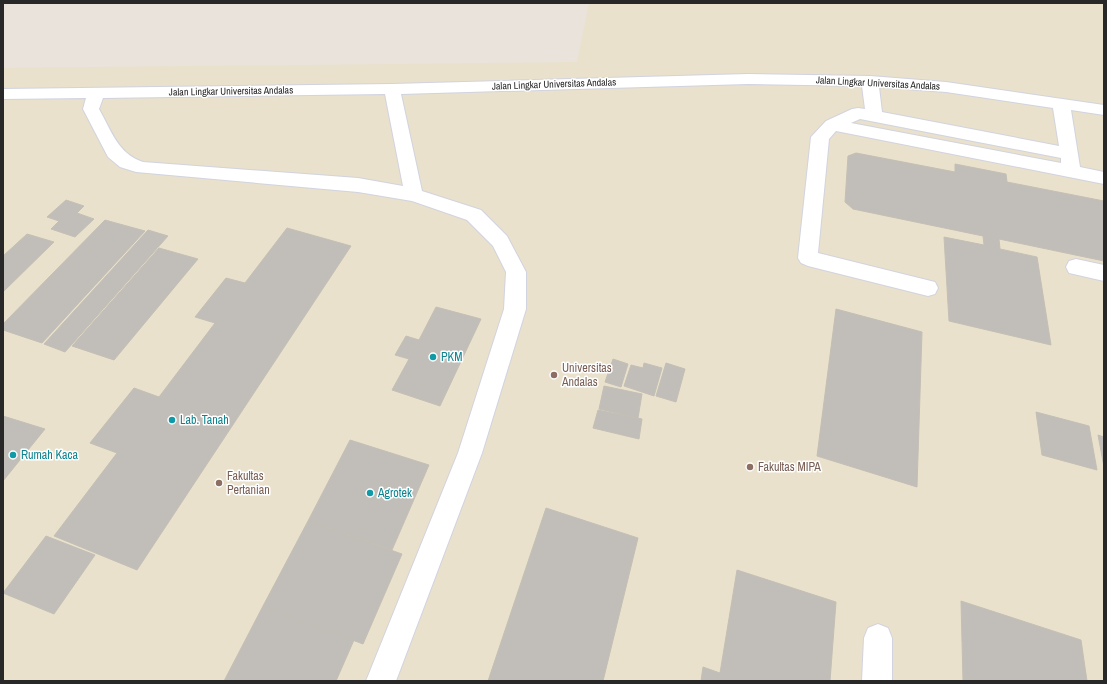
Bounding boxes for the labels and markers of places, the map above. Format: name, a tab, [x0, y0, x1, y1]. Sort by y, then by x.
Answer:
place label: PKM	[441, 349, 462, 365]
marker: PKM	[428, 352, 438, 362]
place label: Universitas Andalas	[561, 360, 612, 390]
marker: Universitas Andalas	[549, 370, 559, 380]
place label: Lab. Tanah	[180, 412, 229, 428]
marker: Lab. Tanah	[167, 415, 177, 425]
place label: Rumah Kaca	[21, 447, 78, 463]
marker: Rumah Kaca	[8, 450, 18, 460]
place label: Fakultas MIPA	[758, 459, 821, 475]
marker: Fakultas MIPA	[745, 462, 755, 472]
place label: Fakultas Pertanian	[227, 468, 270, 498]
marker: Fakultas Pertanian	[214, 478, 224, 488]
place label: Agrotek	[377, 485, 412, 501]
marker: Agrotek	[365, 488, 375, 498]

